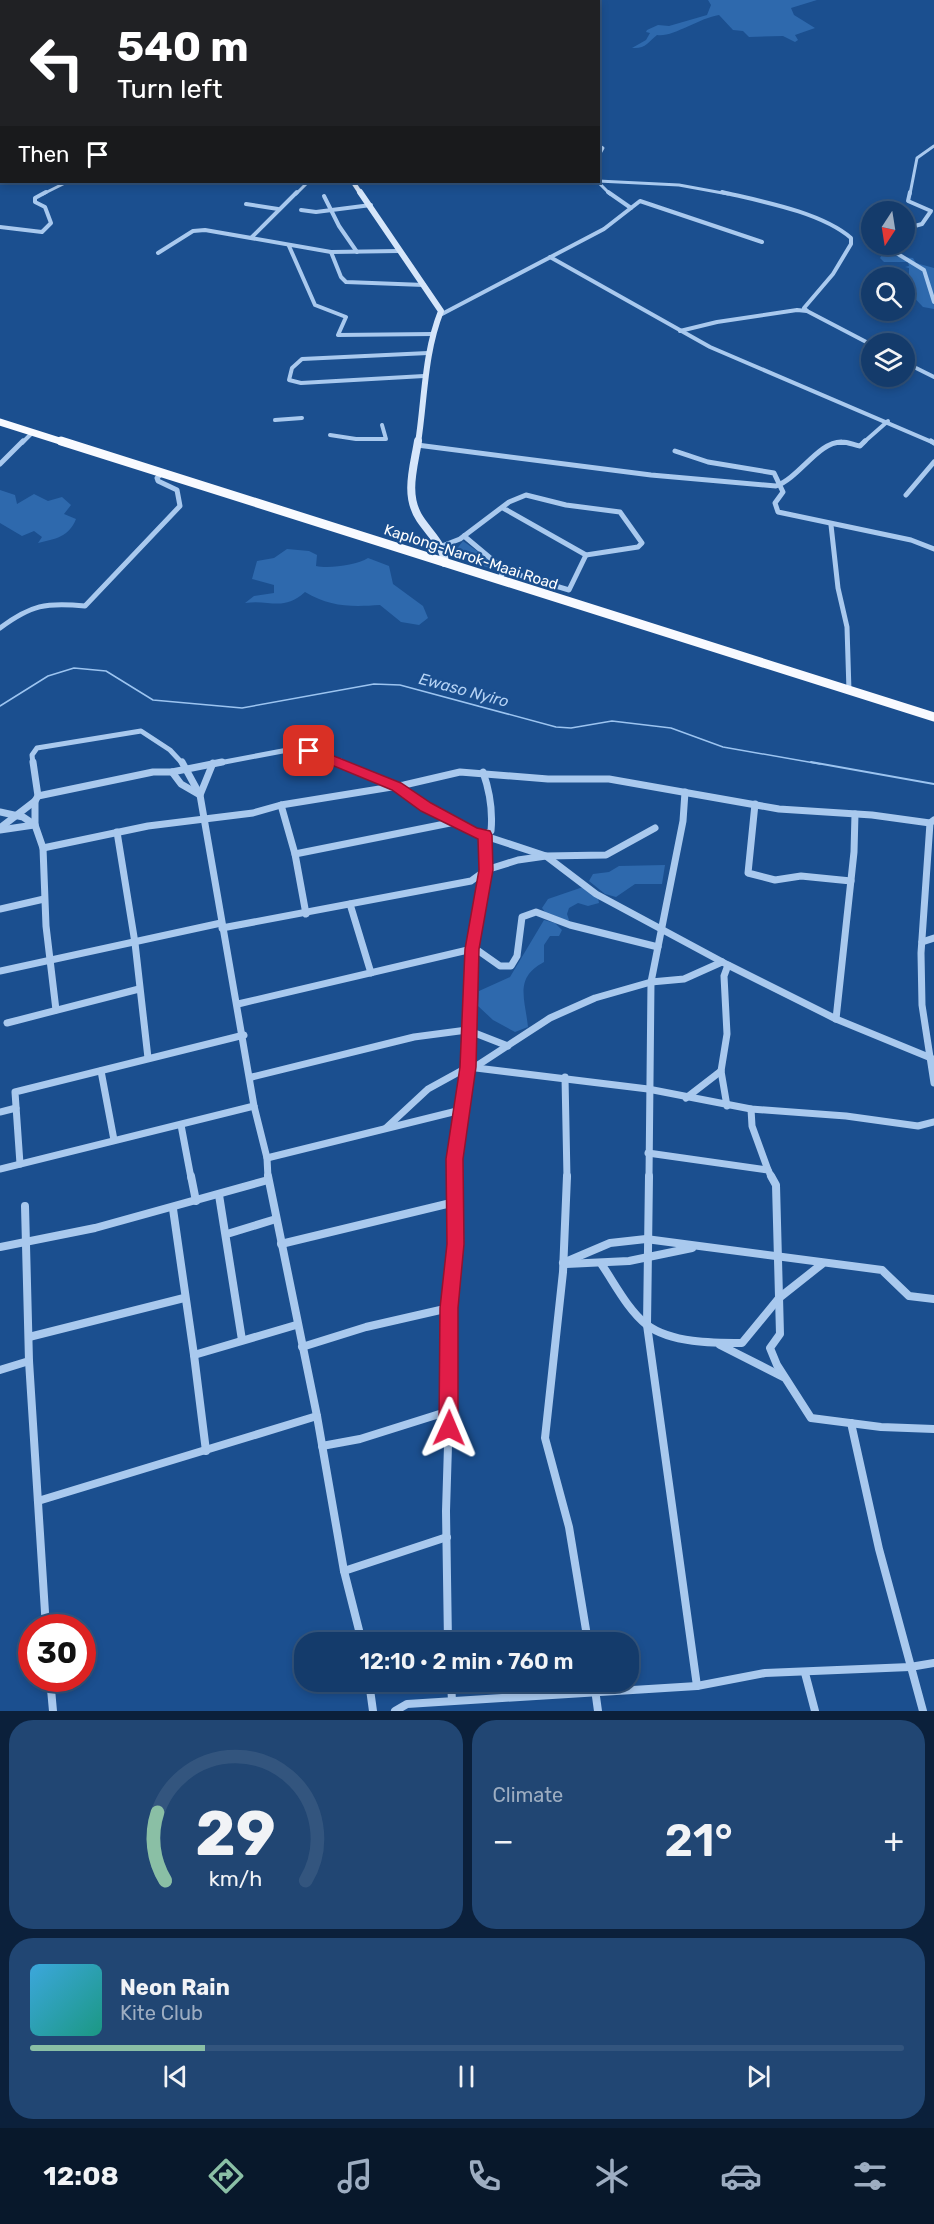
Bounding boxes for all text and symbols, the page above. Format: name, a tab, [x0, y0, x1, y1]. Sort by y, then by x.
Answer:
text: 540 m	[117, 22, 249, 72]
icon: left	[18, 24, 96, 102]
text: Turn left	[117, 73, 222, 105]
icon: arrive	[81, 138, 114, 171]
text: Then	[18, 141, 69, 168]
north arrow	[861, 201, 915, 255]
map controls	[861, 201, 915, 387]
button: search	[861, 267, 915, 321]
button: layers	[861, 333, 915, 387]
street label: Kaplong-Narok-Maai Road	[382, 520, 560, 594]
water label: Ewaso Nyiro	[417, 669, 511, 711]
pin	[283, 725, 334, 776]
icon: arrive	[292, 734, 325, 767]
position arrow	[417, 1396, 481, 1460]
speed limit sign: 30	[18, 1614, 96, 1692]
text: 12:10 · 2 min · 760 m	[360, 1648, 573, 1675]
text: Climate	[493, 1783, 563, 1807]
text: 29	[195, 1797, 276, 1871]
text: 21°	[665, 1814, 733, 1867]
text: −	[493, 1821, 514, 1860]
text: +	[883, 1821, 904, 1860]
text: km/h	[209, 1867, 263, 1892]
text: Neon Rain	[120, 1974, 230, 2001]
text: Kite Club	[120, 2001, 203, 2025]
icon: previous	[159, 2060, 192, 2093]
icon: pause	[450, 2060, 483, 2093]
icon: next	[742, 2060, 775, 2093]
icon: directions	[205, 2155, 247, 2197]
icon: music	[334, 2155, 376, 2197]
icon: phone	[463, 2155, 505, 2197]
icon: climate	[591, 2155, 633, 2197]
icon: car	[720, 2155, 762, 2197]
icon: filters	[849, 2155, 891, 2197]
text: 12:08	[43, 2160, 119, 2192]

